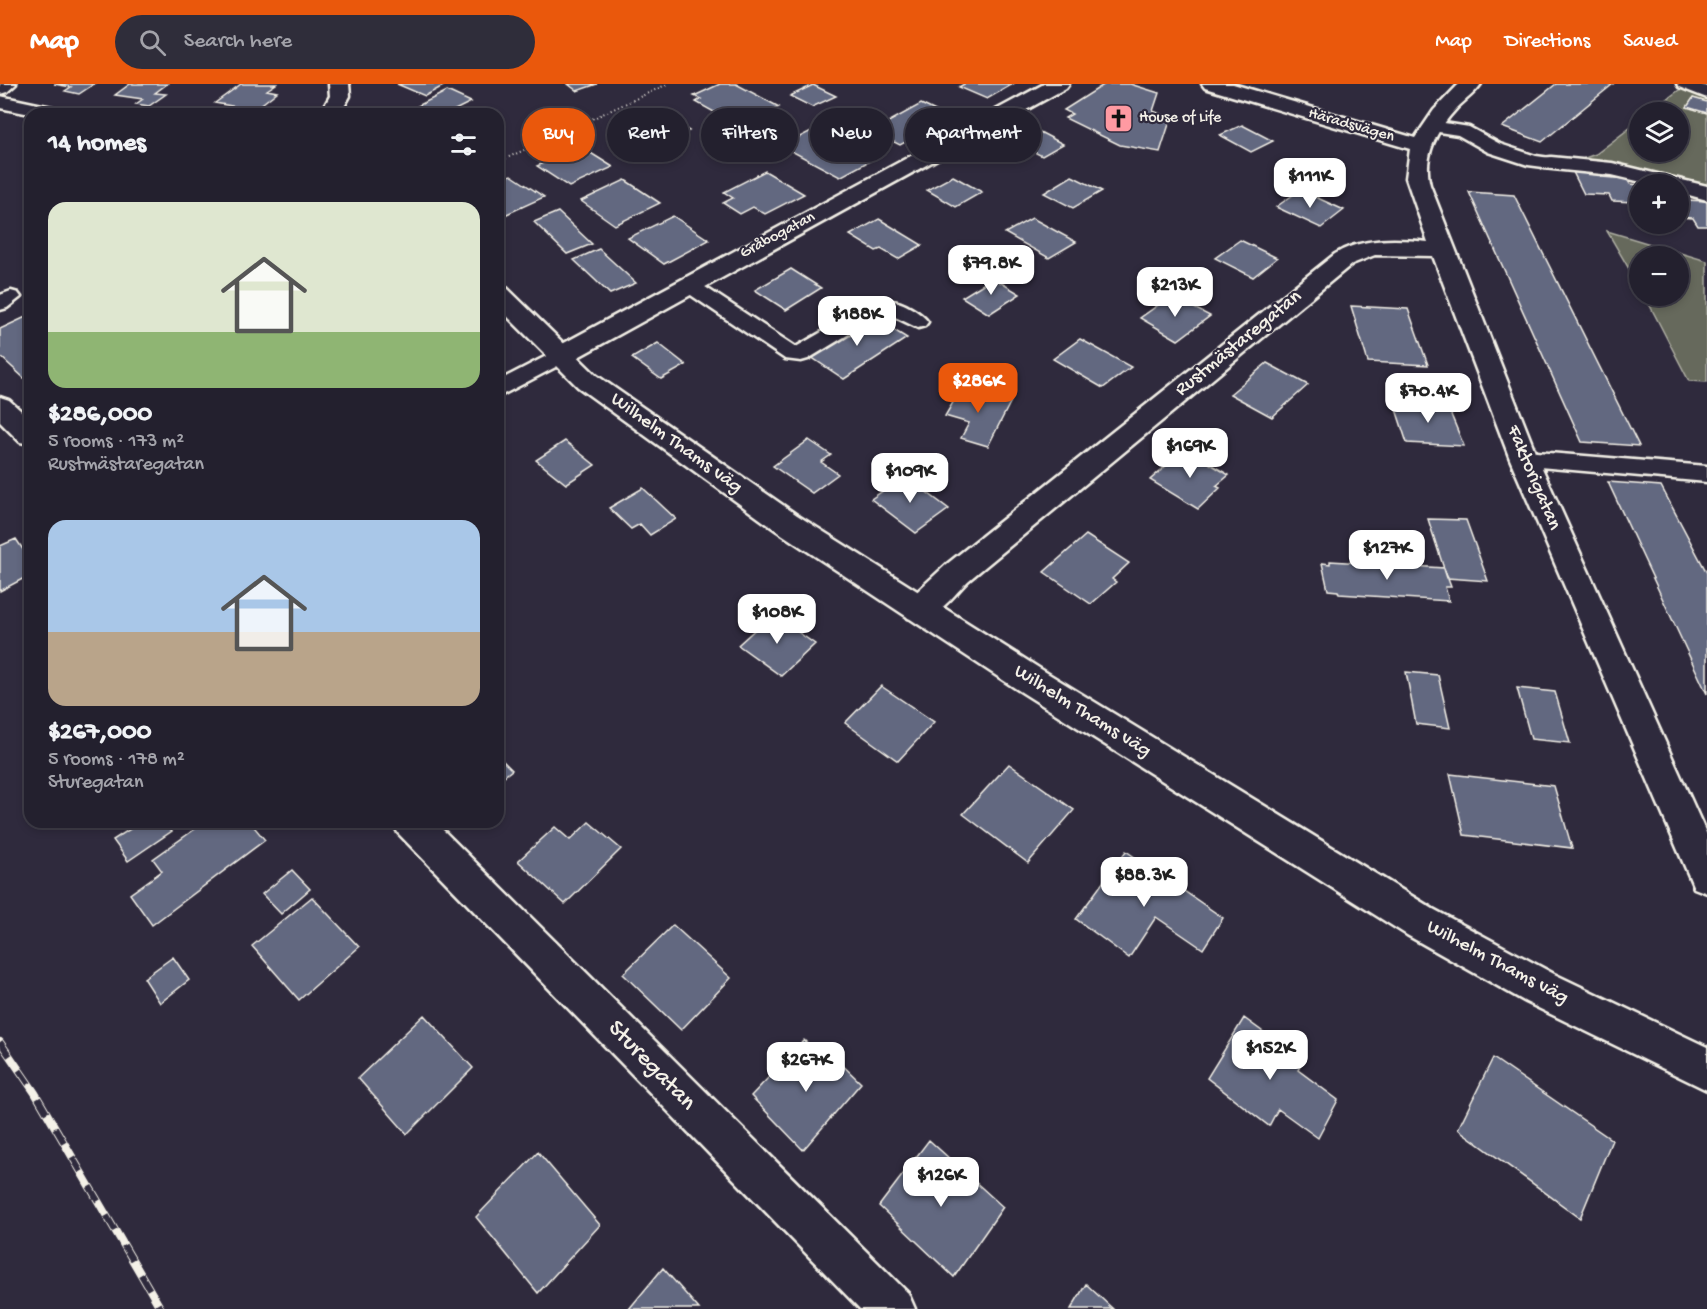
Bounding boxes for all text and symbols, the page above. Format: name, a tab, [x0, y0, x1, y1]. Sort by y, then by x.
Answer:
search box	[115, 15, 535, 69]
text: Map	[30, 26, 79, 59]
icon: search	[136, 26, 169, 59]
text: Search here	[184, 29, 292, 55]
text: Map	[1435, 30, 1472, 55]
text: Directions	[1505, 30, 1590, 55]
text: Saved	[1623, 30, 1677, 55]
church icon: House of Life	[1102, 102, 1134, 134]
map controls	[1629, 102, 1689, 306]
button: layers	[1629, 102, 1689, 162]
street label: Häradsvägen	[1306, 105, 1397, 147]
chip: Buy	[522, 108, 595, 162]
chip: Rent	[607, 108, 689, 162]
chip: Filters	[701, 108, 798, 162]
chip: New	[810, 108, 893, 162]
chip: Apartment	[905, 108, 1041, 162]
place label: House of Life	[1139, 109, 1222, 128]
icon: filters	[447, 128, 480, 161]
text: 14 homes	[48, 129, 146, 160]
pin: $111K	[1268, 158, 1352, 209]
text: $111K	[1288, 166, 1332, 189]
button: +	[1629, 174, 1689, 234]
street label: Gråbogatan	[737, 208, 819, 264]
icon: home	[210, 241, 318, 349]
pin: $79.8K	[942, 245, 1040, 296]
button: −	[1629, 246, 1689, 306]
text: $79.8K	[962, 253, 1020, 276]
pin: $213K	[1133, 267, 1217, 318]
text: $213K	[1151, 275, 1199, 298]
street label: Rustmästaregatan	[1171, 286, 1307, 402]
pin: $188K	[815, 296, 899, 347]
text: $188K	[832, 304, 882, 327]
pin: $286K	[936, 363, 1020, 414]
text: $286K	[953, 371, 1003, 394]
pin: $70.4K	[1379, 373, 1477, 424]
text: $70.4K	[1399, 381, 1457, 404]
street label: Wilhelm Thams väg	[606, 388, 746, 500]
text: $286,000	[48, 400, 152, 431]
street label: Faktorigatan	[1500, 421, 1566, 534]
pin: $169K	[1148, 428, 1232, 479]
text: 5 rooms · 173 m²	[48, 431, 184, 454]
text: $169K	[1166, 436, 1214, 459]
pin: $109K	[868, 453, 952, 504]
text: Rustmästaregatan	[48, 454, 204, 477]
text: $109K	[885, 461, 935, 484]
pin: $127K	[1345, 530, 1429, 581]
text: $127K	[1363, 538, 1411, 561]
icon: home	[210, 559, 318, 667]
pin: $108K	[735, 594, 819, 645]
text: $108K	[752, 602, 802, 625]
street label: Wilhelm Thams väg	[1009, 661, 1155, 763]
text: $267,000	[48, 718, 152, 749]
text: 5 rooms · 178 m²	[48, 749, 185, 772]
text: Sturegatan	[48, 772, 143, 795]
pin: $88.3K	[1095, 857, 1193, 908]
text: $88.3K	[1115, 865, 1173, 888]
street label: Wilhelm Thams väg	[1422, 916, 1572, 1010]
street label: Sturegatan	[601, 1015, 702, 1118]
pin: $152K	[1228, 1030, 1312, 1081]
text: $152K	[1246, 1038, 1294, 1061]
pin: $267K	[764, 1042, 848, 1093]
text: $267K	[781, 1050, 831, 1073]
pin: $126K	[899, 1157, 983, 1208]
text: $126K	[917, 1165, 965, 1188]

